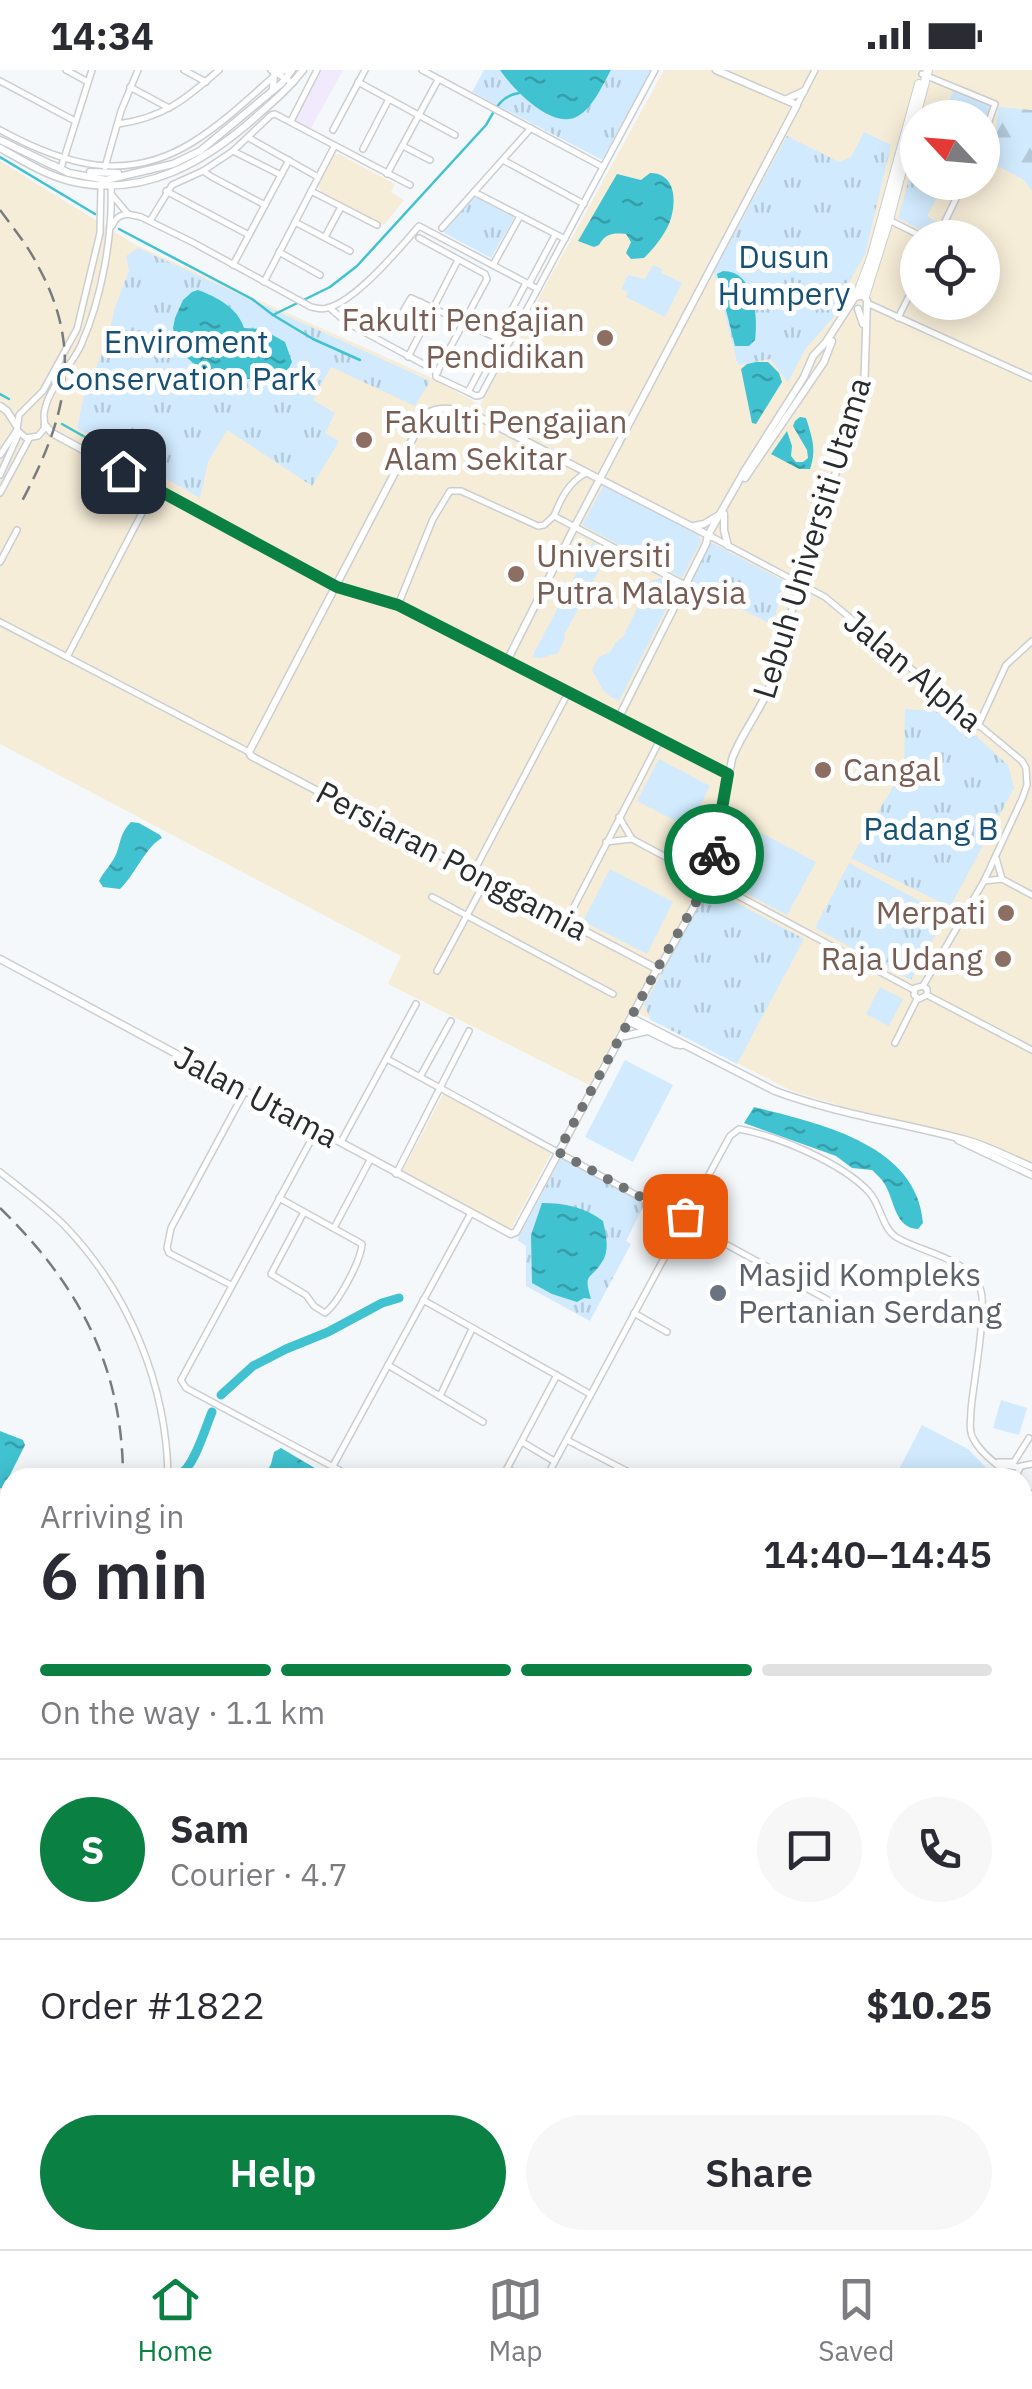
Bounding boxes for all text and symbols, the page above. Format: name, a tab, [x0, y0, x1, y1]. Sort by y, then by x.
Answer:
text: 14:34	[50, 11, 154, 60]
north arrow	[900, 100, 1000, 200]
map controls	[900, 100, 1000, 320]
button: locate	[900, 220, 1000, 320]
park label: Dusun Humpery	[718, 235, 850, 314]
place label: Fakulti Pengajian Pendidikan	[342, 298, 585, 377]
park label: Enviroment Conservation Park	[55, 320, 317, 399]
marker: Fakulti Pengajian Pendidikan	[594, 327, 616, 349]
street label: Lebuh Universiti Utama	[742, 372, 880, 703]
place label: Fakulti Pengajian Alam Sekitar	[384, 400, 627, 479]
pin	[81, 429, 166, 514]
marker: Fakulti Pengajian Alam Sekitar	[353, 429, 375, 451]
icon: home	[96, 444, 151, 499]
place label: Universiti Putra Malaysia	[536, 534, 746, 613]
marker: Universiti Putra Malaysia	[505, 563, 527, 585]
street label: Jalan Alpha	[836, 600, 991, 740]
place label: Cangal	[843, 748, 941, 790]
marker: Cangal	[812, 759, 834, 781]
street label: Persiaran Ponggamia	[309, 771, 596, 950]
courier	[664, 804, 764, 904]
park label: Padang B	[863, 807, 999, 849]
icon: bike	[687, 827, 742, 882]
place label: Merpati	[876, 891, 986, 933]
marker: Merpati	[995, 902, 1017, 924]
place label: Raja Udang	[821, 937, 983, 979]
marker: Raja Udang	[992, 948, 1014, 970]
street label: Jalan Utama	[167, 1035, 346, 1157]
pin	[643, 1174, 728, 1259]
icon: bag	[658, 1189, 713, 1244]
place label: Masjid Kompleks Pertanian Serdang	[738, 1253, 1002, 1332]
marker: Masjid Kompleks Pertanian Serdang	[707, 1282, 729, 1304]
text: Arriving in	[40, 1495, 185, 1537]
text: 14:40–14:45	[763, 1529, 992, 1578]
text: 6 min	[40, 1532, 208, 1617]
text: On the way · 1.1 km	[40, 1691, 325, 1733]
button: chat	[757, 1797, 862, 1902]
button: phone	[887, 1797, 992, 1902]
text: Sam	[170, 1804, 249, 1853]
text: S	[81, 1825, 104, 1874]
text: Courier · 4.7	[170, 1853, 348, 1895]
text: Order #1822	[40, 1980, 265, 2029]
text: $10.25	[866, 1980, 992, 2029]
button: Help	[40, 2115, 506, 2230]
button: Share	[526, 2115, 992, 2230]
tab: Home	[138, 2272, 213, 2369]
tab: Map	[488, 2272, 543, 2369]
tab: Saved	[818, 2272, 894, 2369]

